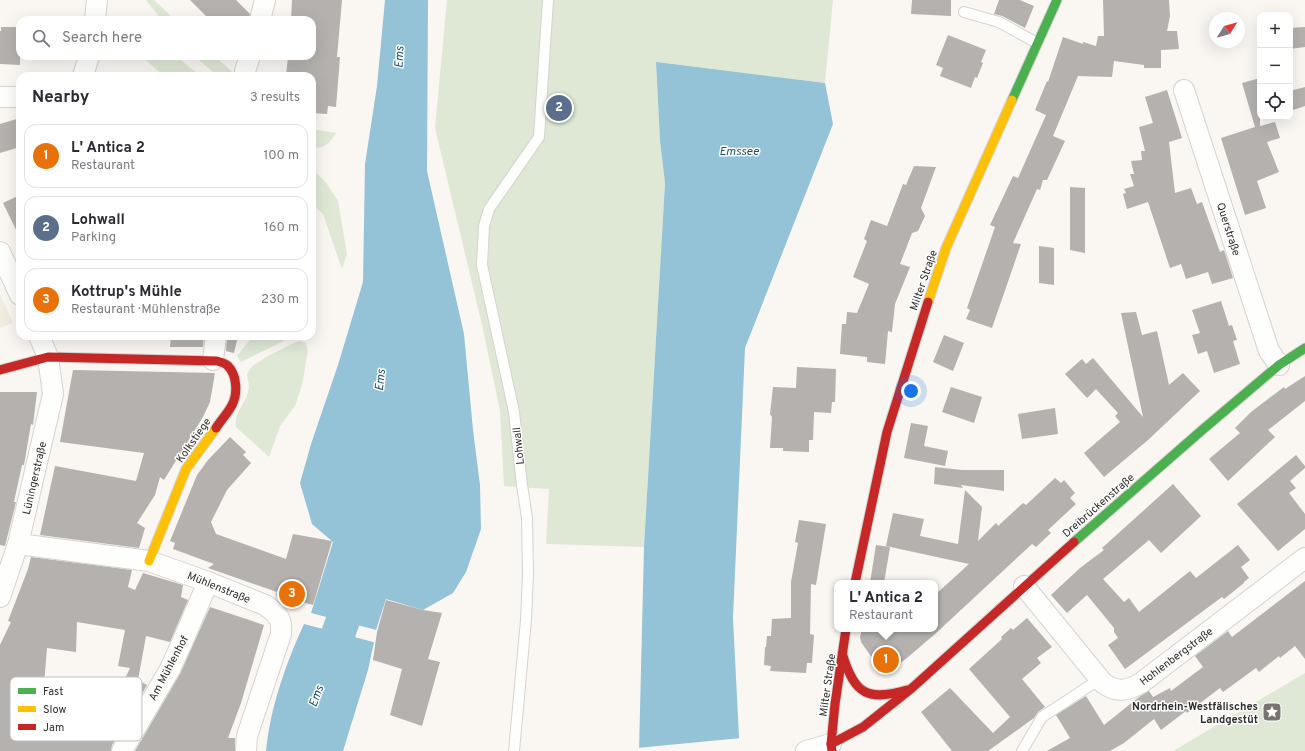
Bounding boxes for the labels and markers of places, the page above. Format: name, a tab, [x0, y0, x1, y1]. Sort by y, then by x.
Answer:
pin: 2	[546, 93, 572, 123]
pin: 3	[279, 579, 305, 609]
pin: 1	[873, 645, 899, 675]
place label: Nordrhein-Westfälisches Landgestüt	[1132, 700, 1258, 727]
place icon: Nordrhein-Westfälisches Landgestüt	[1261, 701, 1283, 723]

